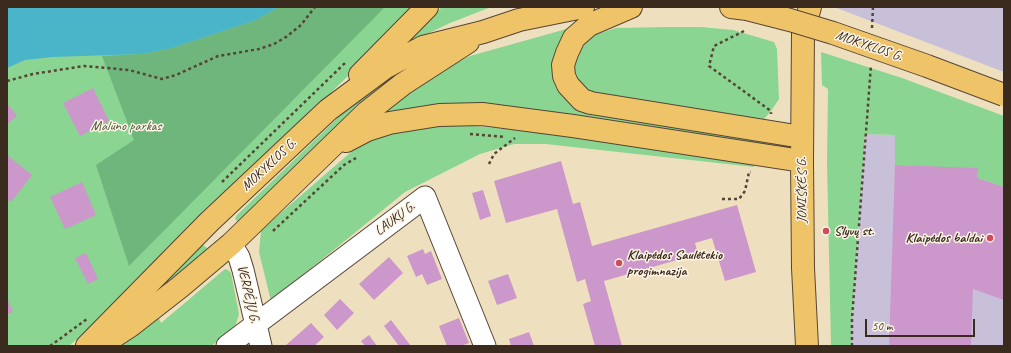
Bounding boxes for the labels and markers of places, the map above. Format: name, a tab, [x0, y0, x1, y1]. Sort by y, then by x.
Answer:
place label: Slyvų st.	[834, 223, 874, 239]
marker: Slyvų st.	[821, 226, 831, 236]
place label: Klaipėdos baldai	[906, 230, 982, 246]
marker: Klaipėdos baldai	[985, 233, 995, 243]
place label: Klaipėdos Saulėtekio progimnazija	[627, 247, 722, 280]
marker: Klaipėdos Saulėtekio progimnazija	[614, 258, 624, 268]

